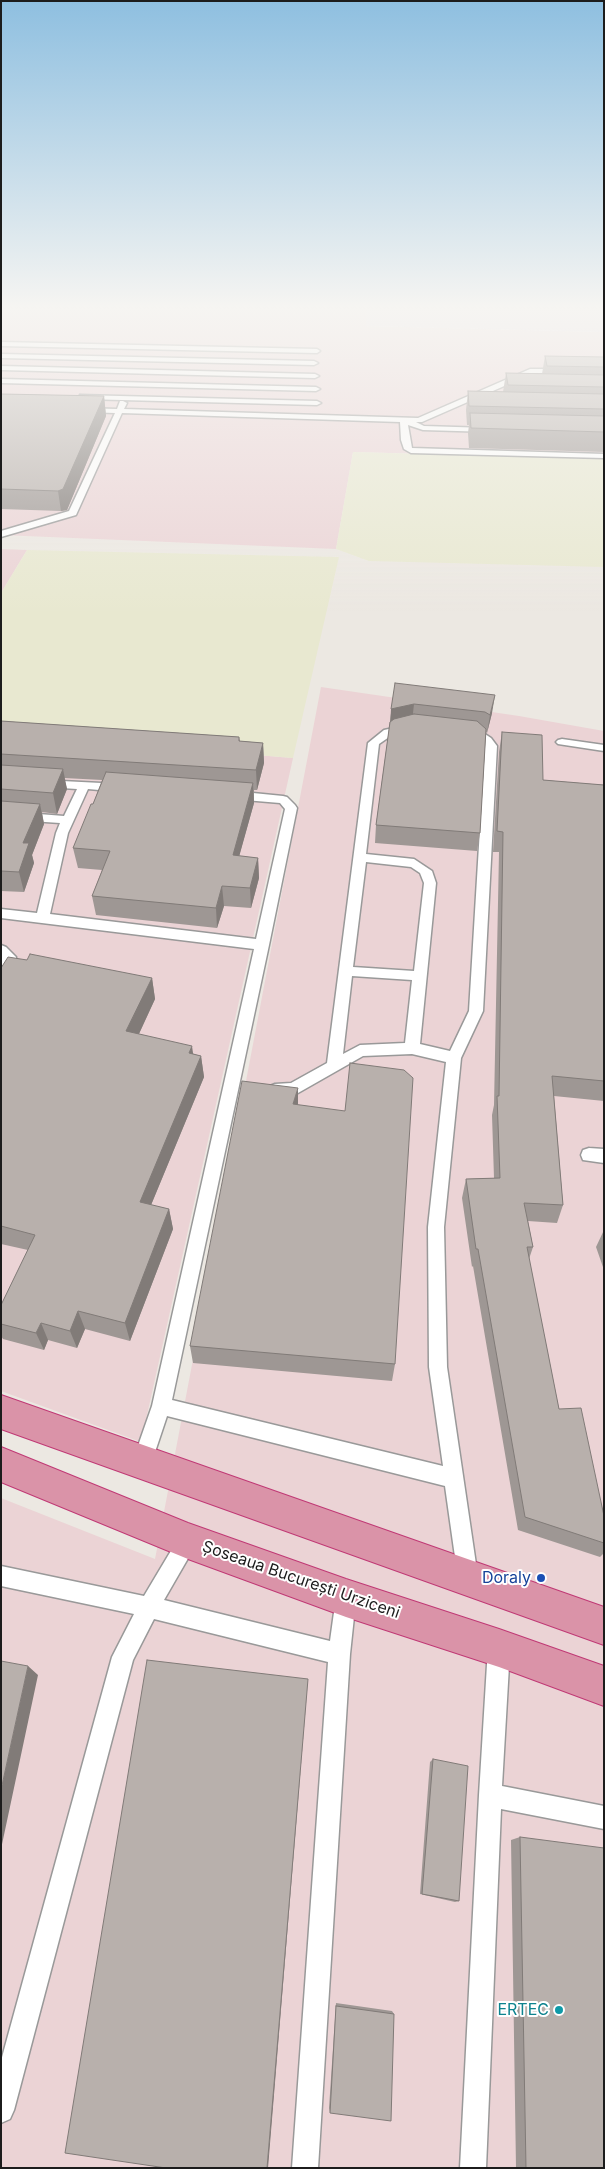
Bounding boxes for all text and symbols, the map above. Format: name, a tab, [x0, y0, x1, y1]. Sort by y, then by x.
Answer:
street label: Șoseaua București Urziceni	[200, 1537, 402, 1623]
place label: Doraly	[482, 1568, 531, 1588]
marker: Doraly	[535, 1572, 547, 1584]
place label: ERTEC	[497, 2000, 549, 2020]
marker: ERTEC	[553, 2004, 565, 2016]

